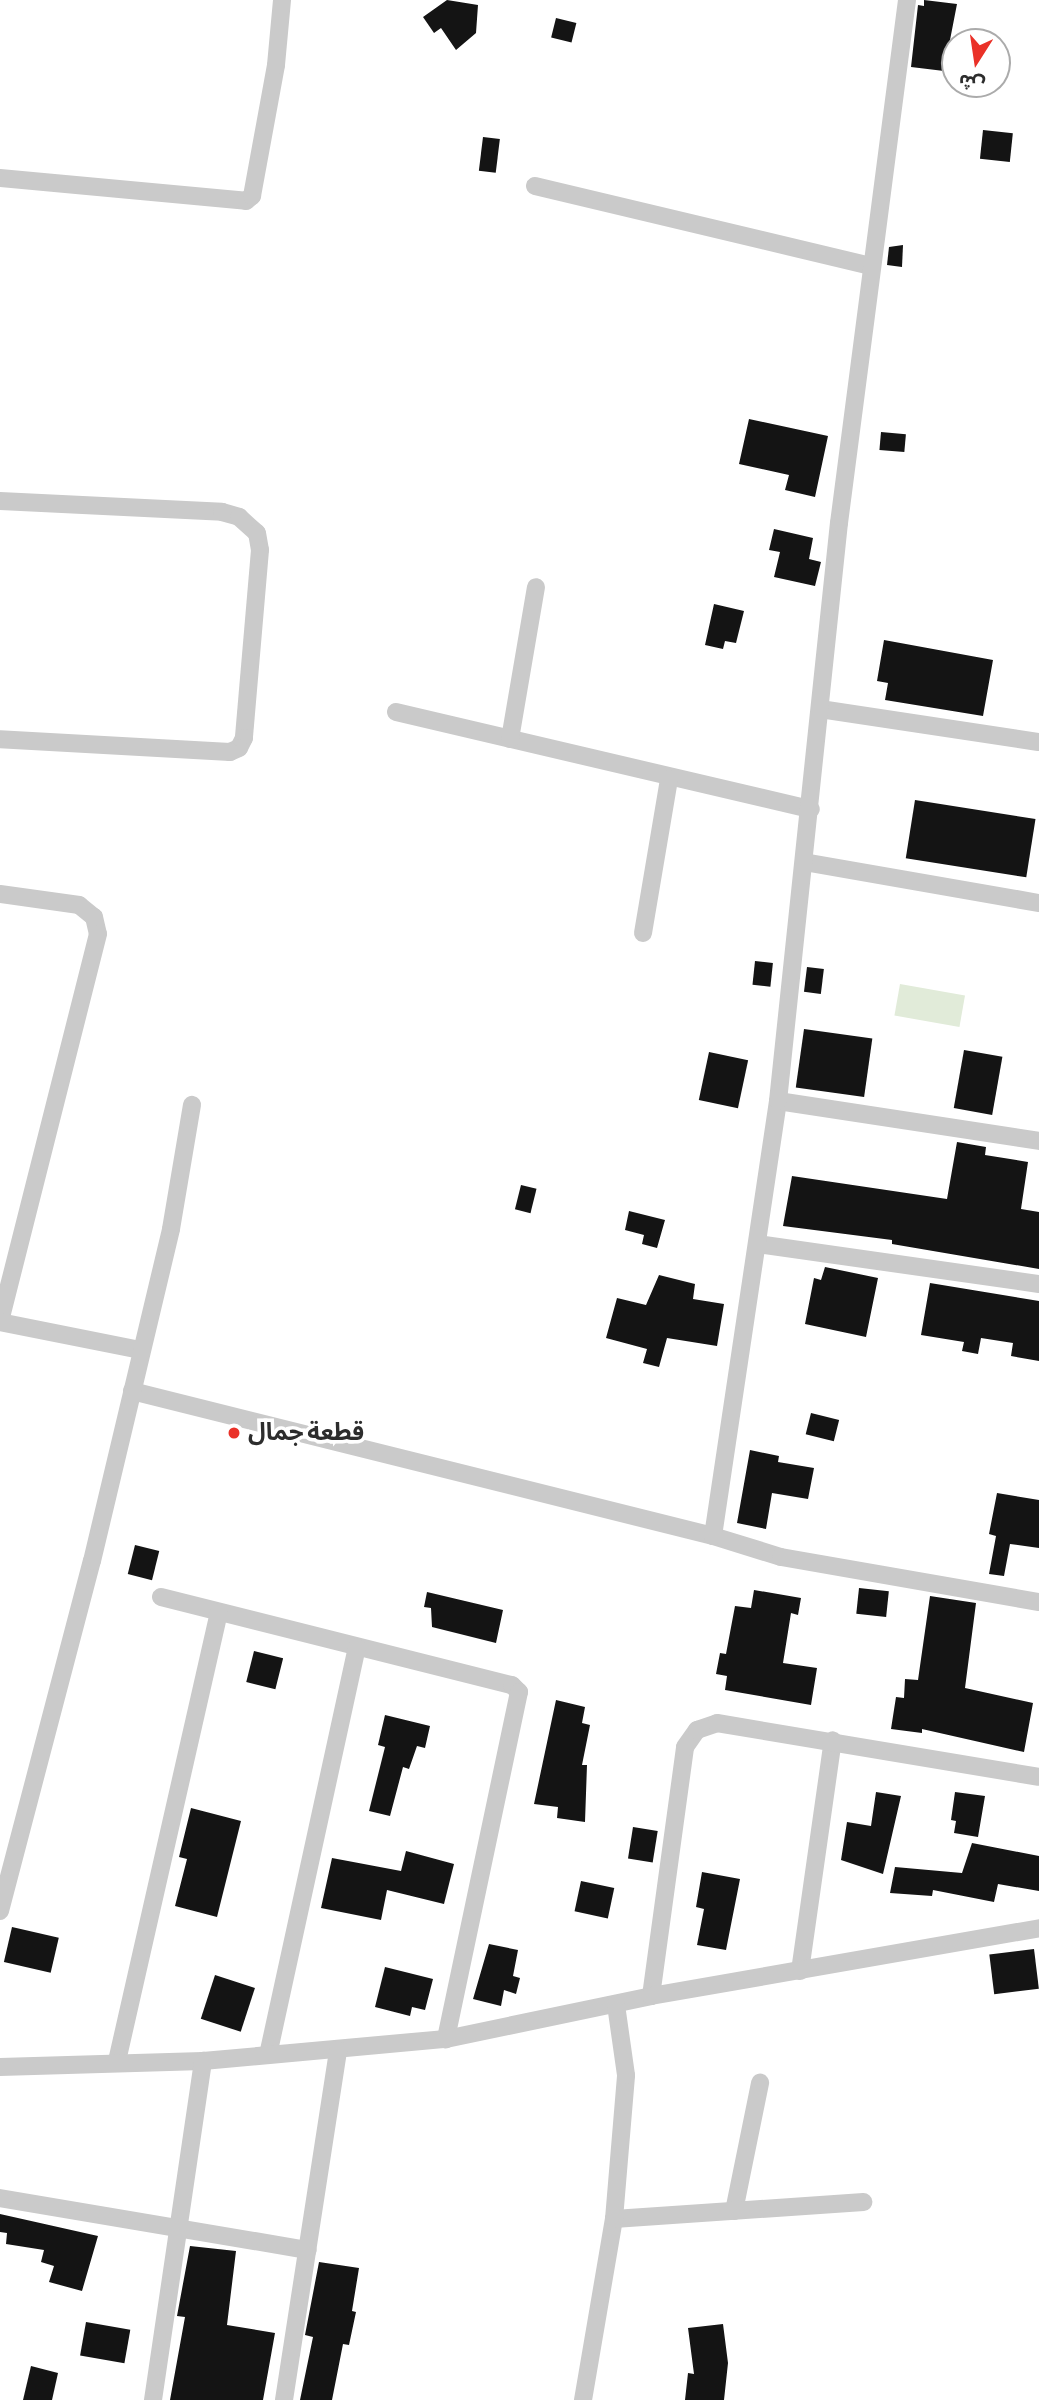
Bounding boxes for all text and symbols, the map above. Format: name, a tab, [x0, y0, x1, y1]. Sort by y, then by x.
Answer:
north arrow	[941, 28, 1011, 98]
text: ش	[957, 68, 987, 96]
place label: قطعة جمال	[248, 1419, 364, 1447]
marker: قطعة جمال	[226, 1425, 242, 1441]

